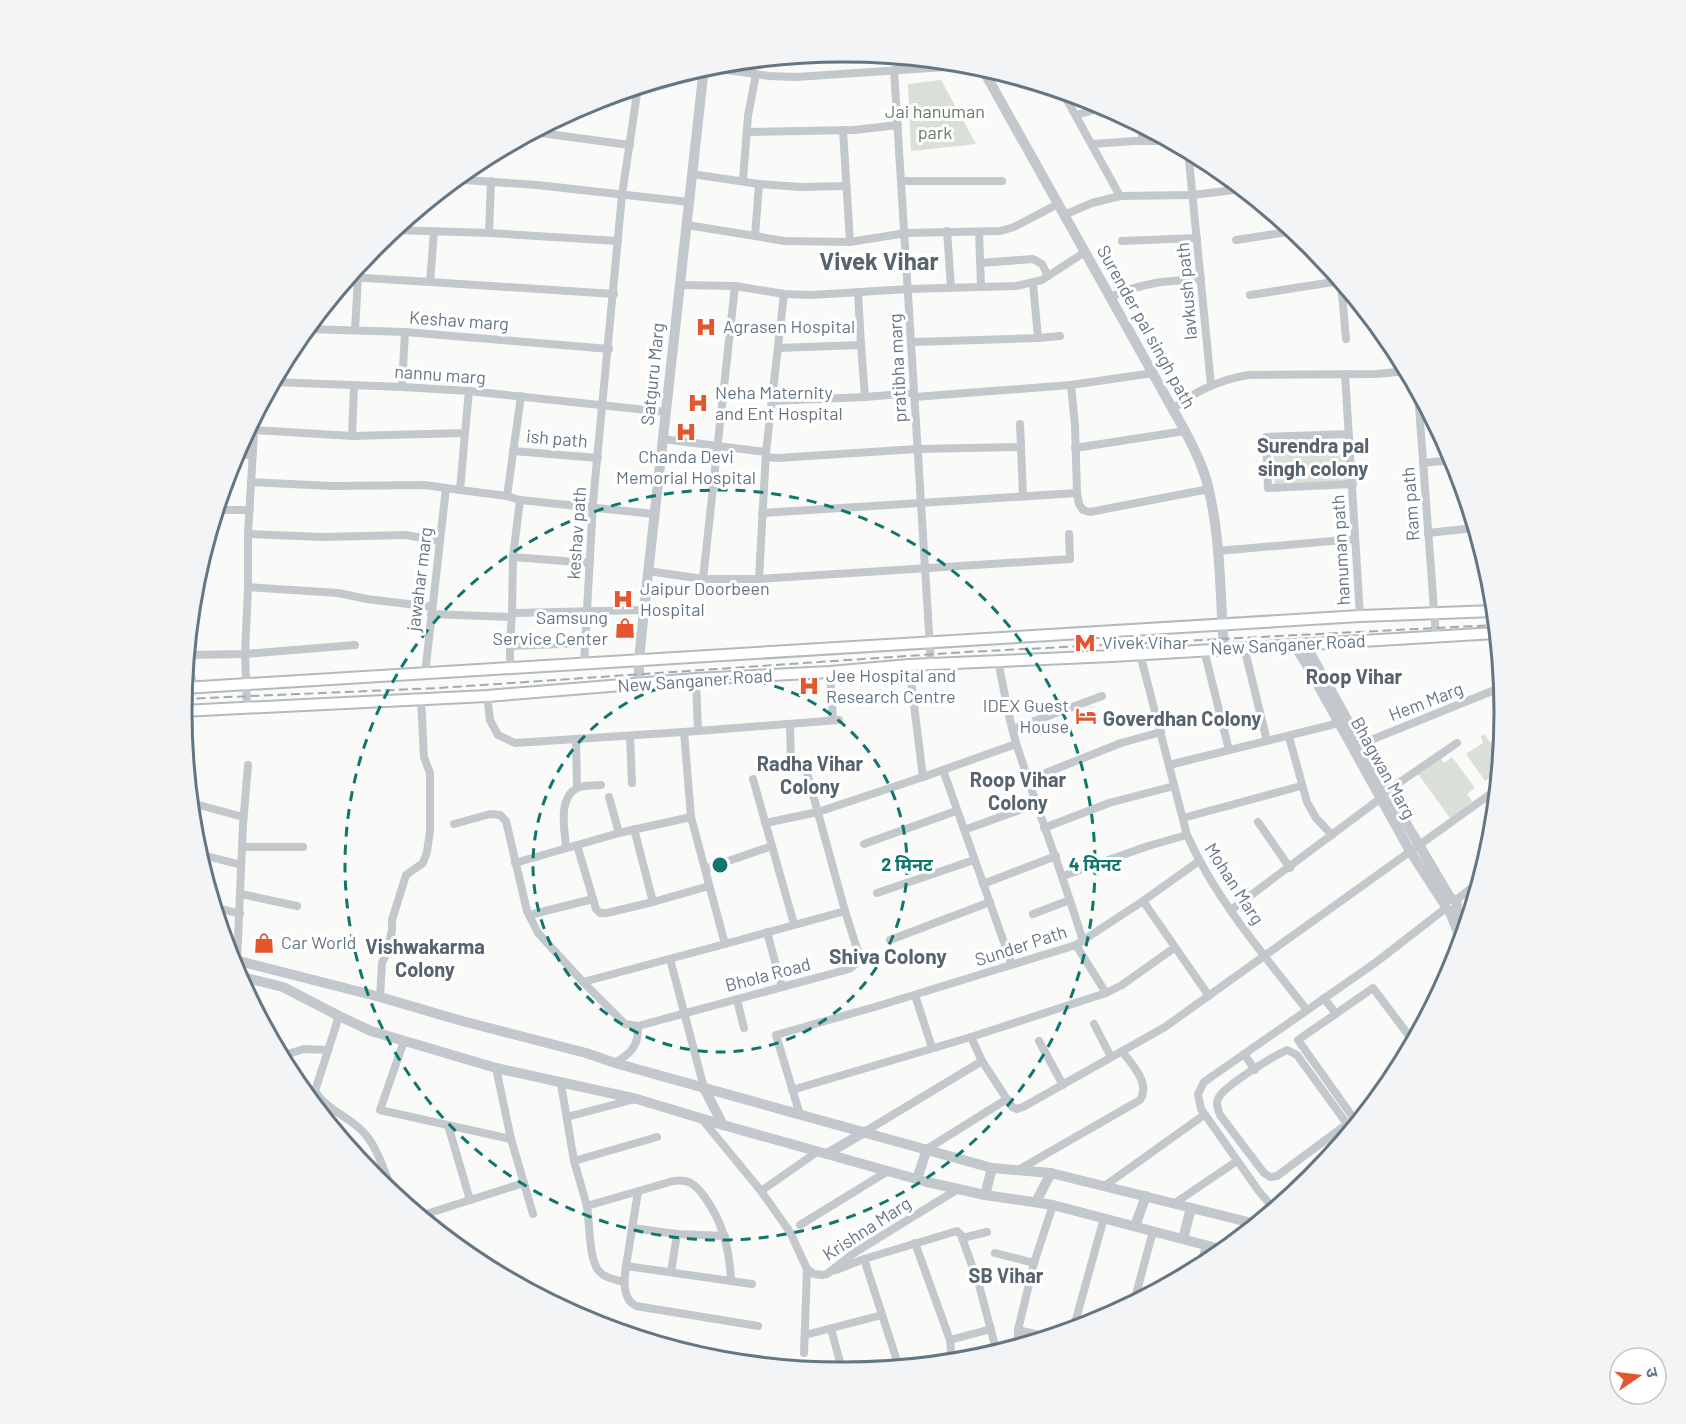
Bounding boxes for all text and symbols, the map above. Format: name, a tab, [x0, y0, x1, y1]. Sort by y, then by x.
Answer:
park label: Jai hanuman park	[885, 100, 985, 143]
street label: Surender pal singh path	[1093, 241, 1201, 412]
street label: lavkush path	[1171, 241, 1201, 341]
district label: Vivek Vihar	[819, 246, 939, 275]
street label: Keshav marg	[409, 306, 510, 334]
street label: pratibha marg	[883, 313, 911, 423]
hospital icon: Agrasen Hospital	[694, 315, 718, 339]
place label: Agrasen Hospital	[723, 315, 855, 337]
street label: Satguru Marg	[636, 321, 668, 426]
street label: nannu marg	[394, 360, 487, 388]
place label: Neha Maternity and Ent Hospital	[715, 381, 843, 424]
hospital icon: Neha Maternity and Ent Hospital	[686, 391, 710, 415]
hospital icon: Chanda Devi Memorial Hospital	[674, 420, 698, 444]
street label: ish path	[525, 424, 589, 452]
district label: Surendra pal singh colony	[1257, 433, 1369, 480]
place label: Chanda Devi Memorial Hospital	[616, 445, 756, 488]
street label: Ram path	[1396, 466, 1424, 542]
street label: keshav path	[562, 486, 590, 580]
street label: hanuman path	[1326, 494, 1354, 606]
street label: jawahar marg	[402, 526, 436, 633]
place label: Jaipur Doorbeen Hospital	[640, 577, 770, 620]
hospital icon: Jaipur Doorbeen Hospital	[611, 587, 635, 611]
place label: Samsung Service Center	[493, 606, 608, 649]
shop icon: Samsung Service Center	[613, 616, 637, 640]
street label: New Sanganer Road	[1210, 629, 1366, 659]
metro station icon: Vivek Vihar	[1073, 631, 1097, 655]
place label: Vivek Vihar	[1102, 631, 1189, 653]
street label: New Sanganer Road	[617, 664, 773, 696]
place label: Jee Hospital and Research Centre	[826, 664, 956, 707]
district label: Roop Vihar	[1306, 664, 1403, 688]
hospital icon: Jee Hospital and Research Centre	[797, 674, 821, 698]
street label: Hem Marg	[1385, 677, 1466, 725]
place label: IDEX Guest House	[983, 694, 1069, 737]
hotel icon: IDEX Guest House	[1074, 704, 1098, 728]
district label: Goverdhan Colony	[1103, 706, 1261, 730]
street label: Bhagwan Marg	[1347, 713, 1421, 822]
district label: Radha Vihar Colony	[757, 751, 864, 798]
district label: Roop Vihar Colony	[970, 767, 1067, 814]
street label: Mohan Marg	[1200, 838, 1269, 928]
text: 2 मिनट	[881, 853, 933, 875]
text: 4 मिनट	[1069, 853, 1121, 875]
centre of rings	[710, 855, 730, 875]
street label: Sunder Path	[972, 920, 1069, 970]
shop icon: Car World	[252, 931, 276, 955]
place label: Car World	[281, 931, 356, 953]
district label: Vishwakarma Colony	[365, 934, 485, 981]
district label: Shiva Colony	[829, 943, 947, 968]
street label: Bhola Road	[723, 952, 813, 996]
street label: Krishna Marg	[818, 1191, 915, 1265]
district label: SB Vihar	[969, 1263, 1044, 1287]
north arrow	[1608, 1346, 1668, 1406]
text: उ	[1643, 1365, 1664, 1380]

